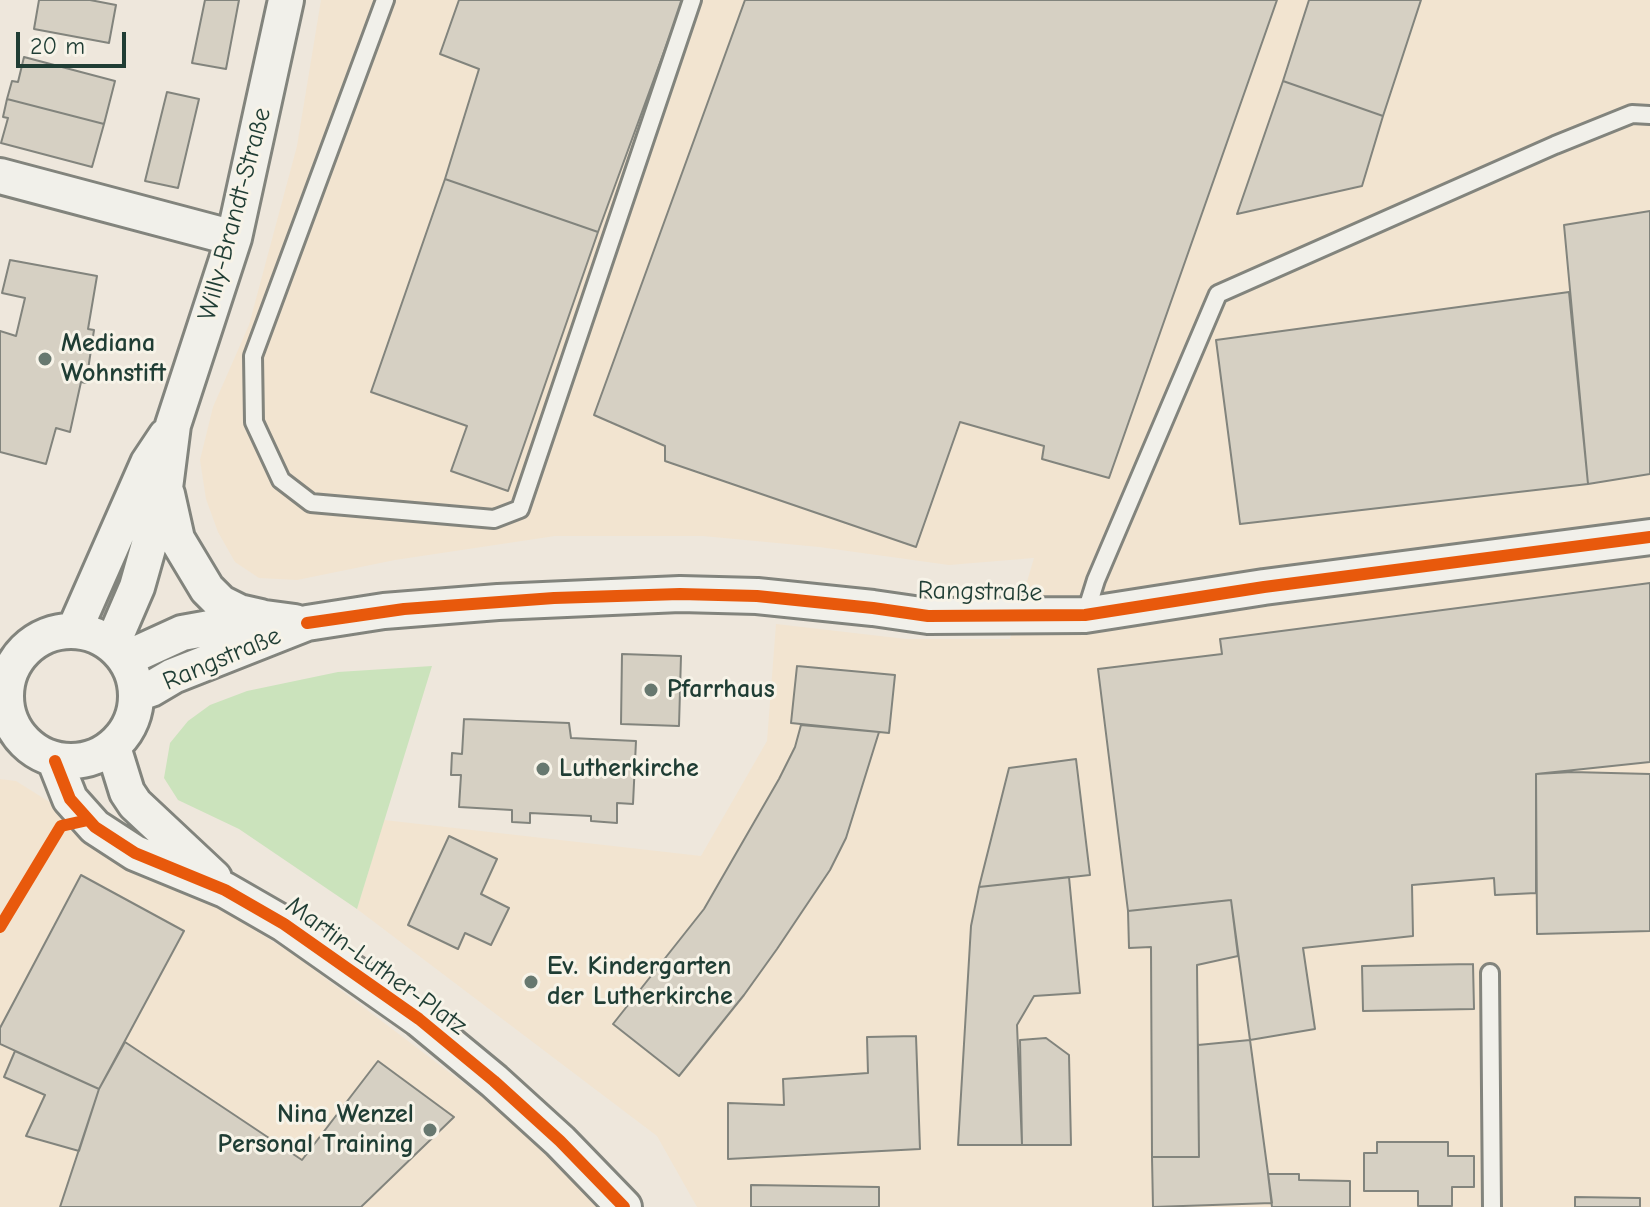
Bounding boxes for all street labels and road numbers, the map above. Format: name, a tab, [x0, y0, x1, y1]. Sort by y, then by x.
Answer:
street label: Willy-Brandt-Straße	[192, 104, 278, 324]
street label: Rangstraße	[917, 575, 1043, 609]
street label: Rangstraße	[158, 620, 286, 698]
street label: Martin-Luther-Platz	[279, 890, 473, 1042]

